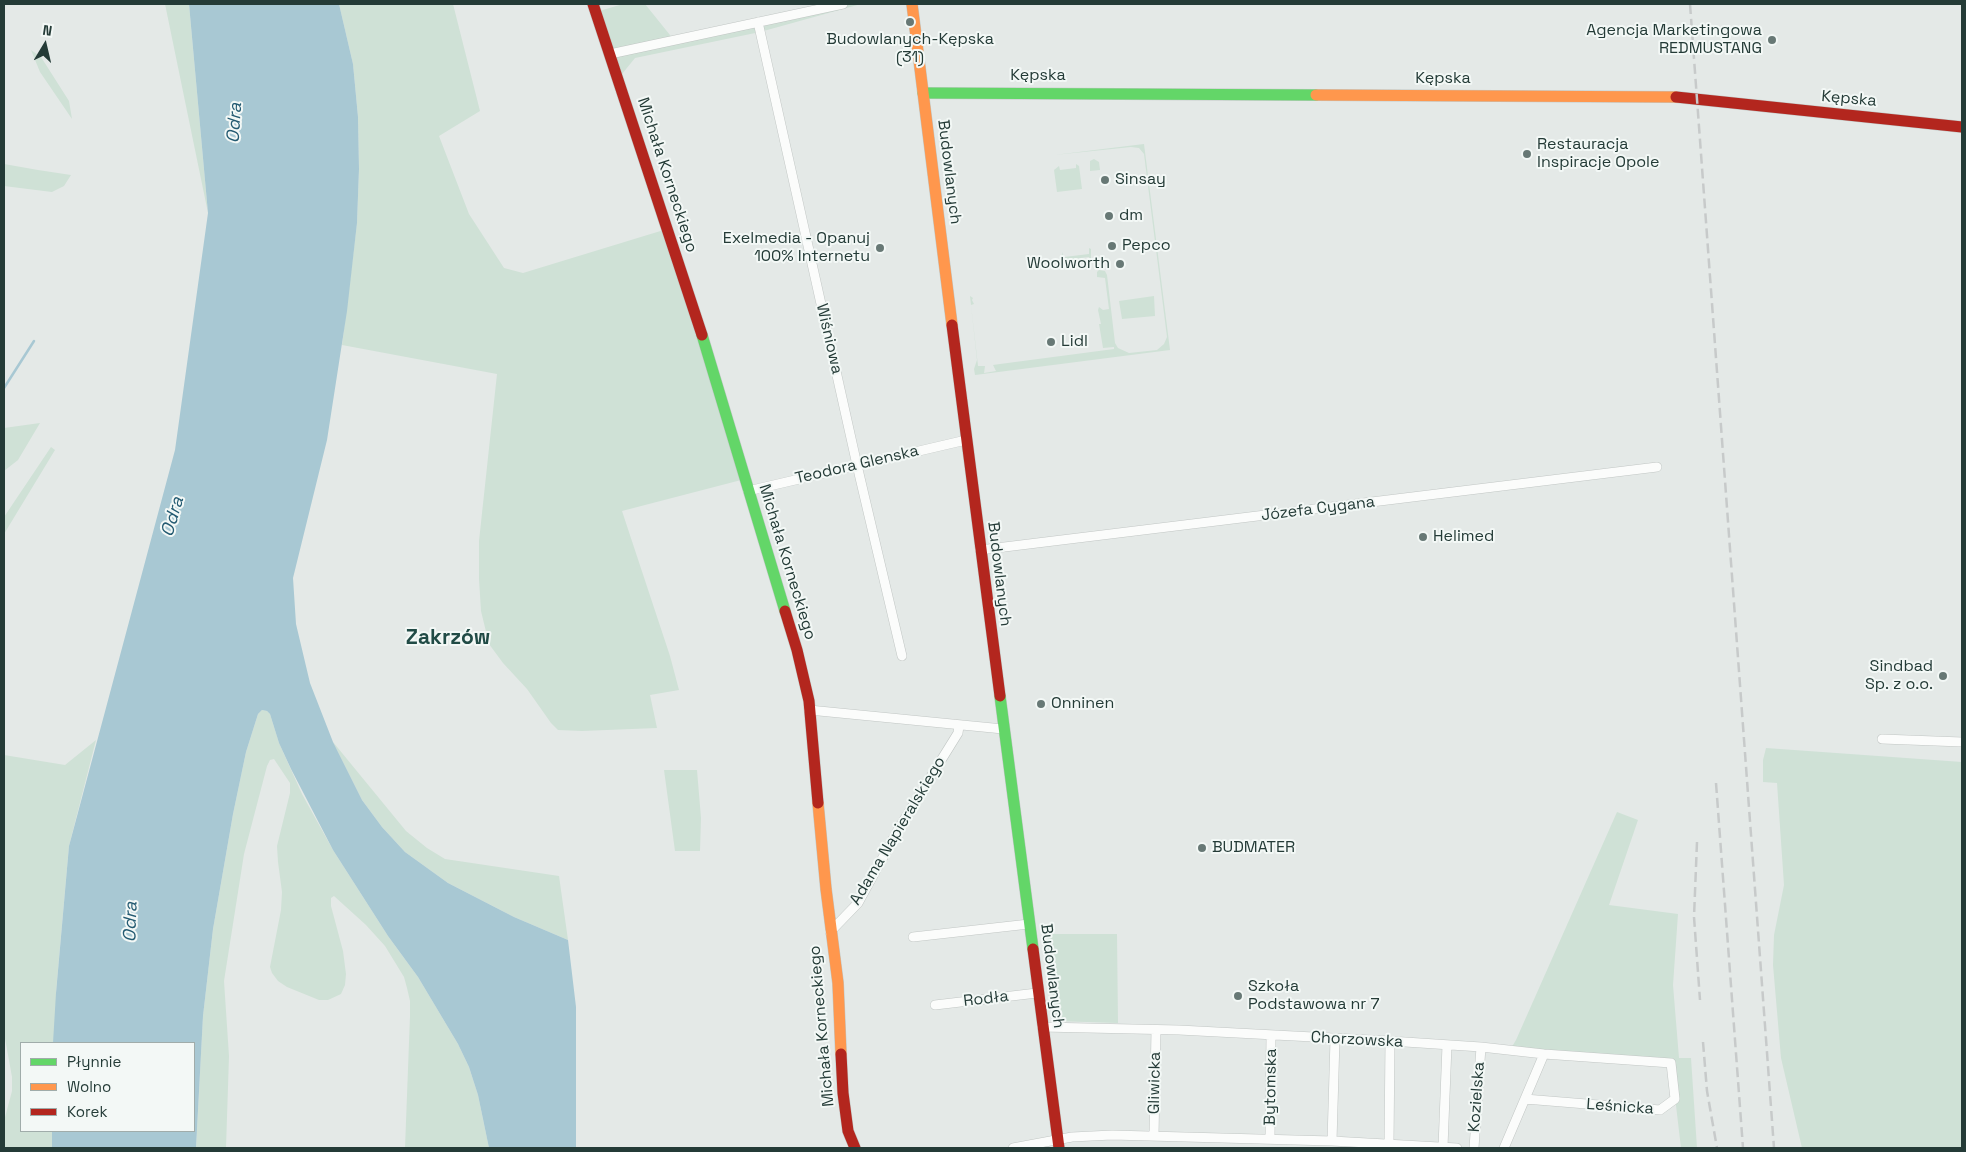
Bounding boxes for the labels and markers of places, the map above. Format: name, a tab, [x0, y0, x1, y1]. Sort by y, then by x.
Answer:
marker: Budowlanych-Kępska (31)	[904, 16, 916, 28]
place label: Agencja Marketingowa REDMUSTANG	[1586, 21, 1762, 59]
place label: Budowlanych-Kępska (31)	[826, 30, 994, 68]
marker: Agencja Marketingowa REDMUSTANG	[1766, 34, 1778, 46]
place label: Restauracja Inspiracje Opole	[1537, 135, 1660, 173]
marker: Restauracja Inspiracje Opole	[1521, 148, 1533, 160]
place label: Sinsay	[1115, 170, 1166, 190]
marker: Sinsay	[1099, 174, 1111, 186]
place label: dm	[1119, 206, 1143, 226]
marker: dm	[1103, 210, 1115, 222]
place label: Exelmedia - Opanuj 100% Internetu	[723, 229, 870, 267]
place label: Pepco	[1122, 236, 1171, 256]
marker: Pepco	[1106, 240, 1118, 252]
marker: Exelmedia - Opanuj 100% Internetu	[874, 242, 886, 254]
place label: Woolworth	[1027, 254, 1110, 274]
marker: Woolworth	[1114, 258, 1126, 270]
place label: Lidl	[1061, 332, 1088, 352]
marker: Lidl	[1045, 336, 1057, 348]
place label: Helimed	[1433, 527, 1494, 547]
marker: Helimed	[1417, 531, 1429, 543]
place label: Sindbad Sp. z o.o.	[1865, 657, 1933, 695]
marker: Sindbad Sp. z o.o.	[1937, 670, 1949, 682]
place label: Onninen	[1051, 694, 1114, 714]
marker: Onninen	[1035, 698, 1047, 710]
place label: BUDMATER	[1212, 838, 1295, 858]
marker: BUDMATER	[1196, 842, 1208, 854]
place label: Szkoła Podstawowa nr 7	[1248, 977, 1380, 1015]
marker: Szkoła Podstawowa nr 7	[1232, 990, 1244, 1002]

